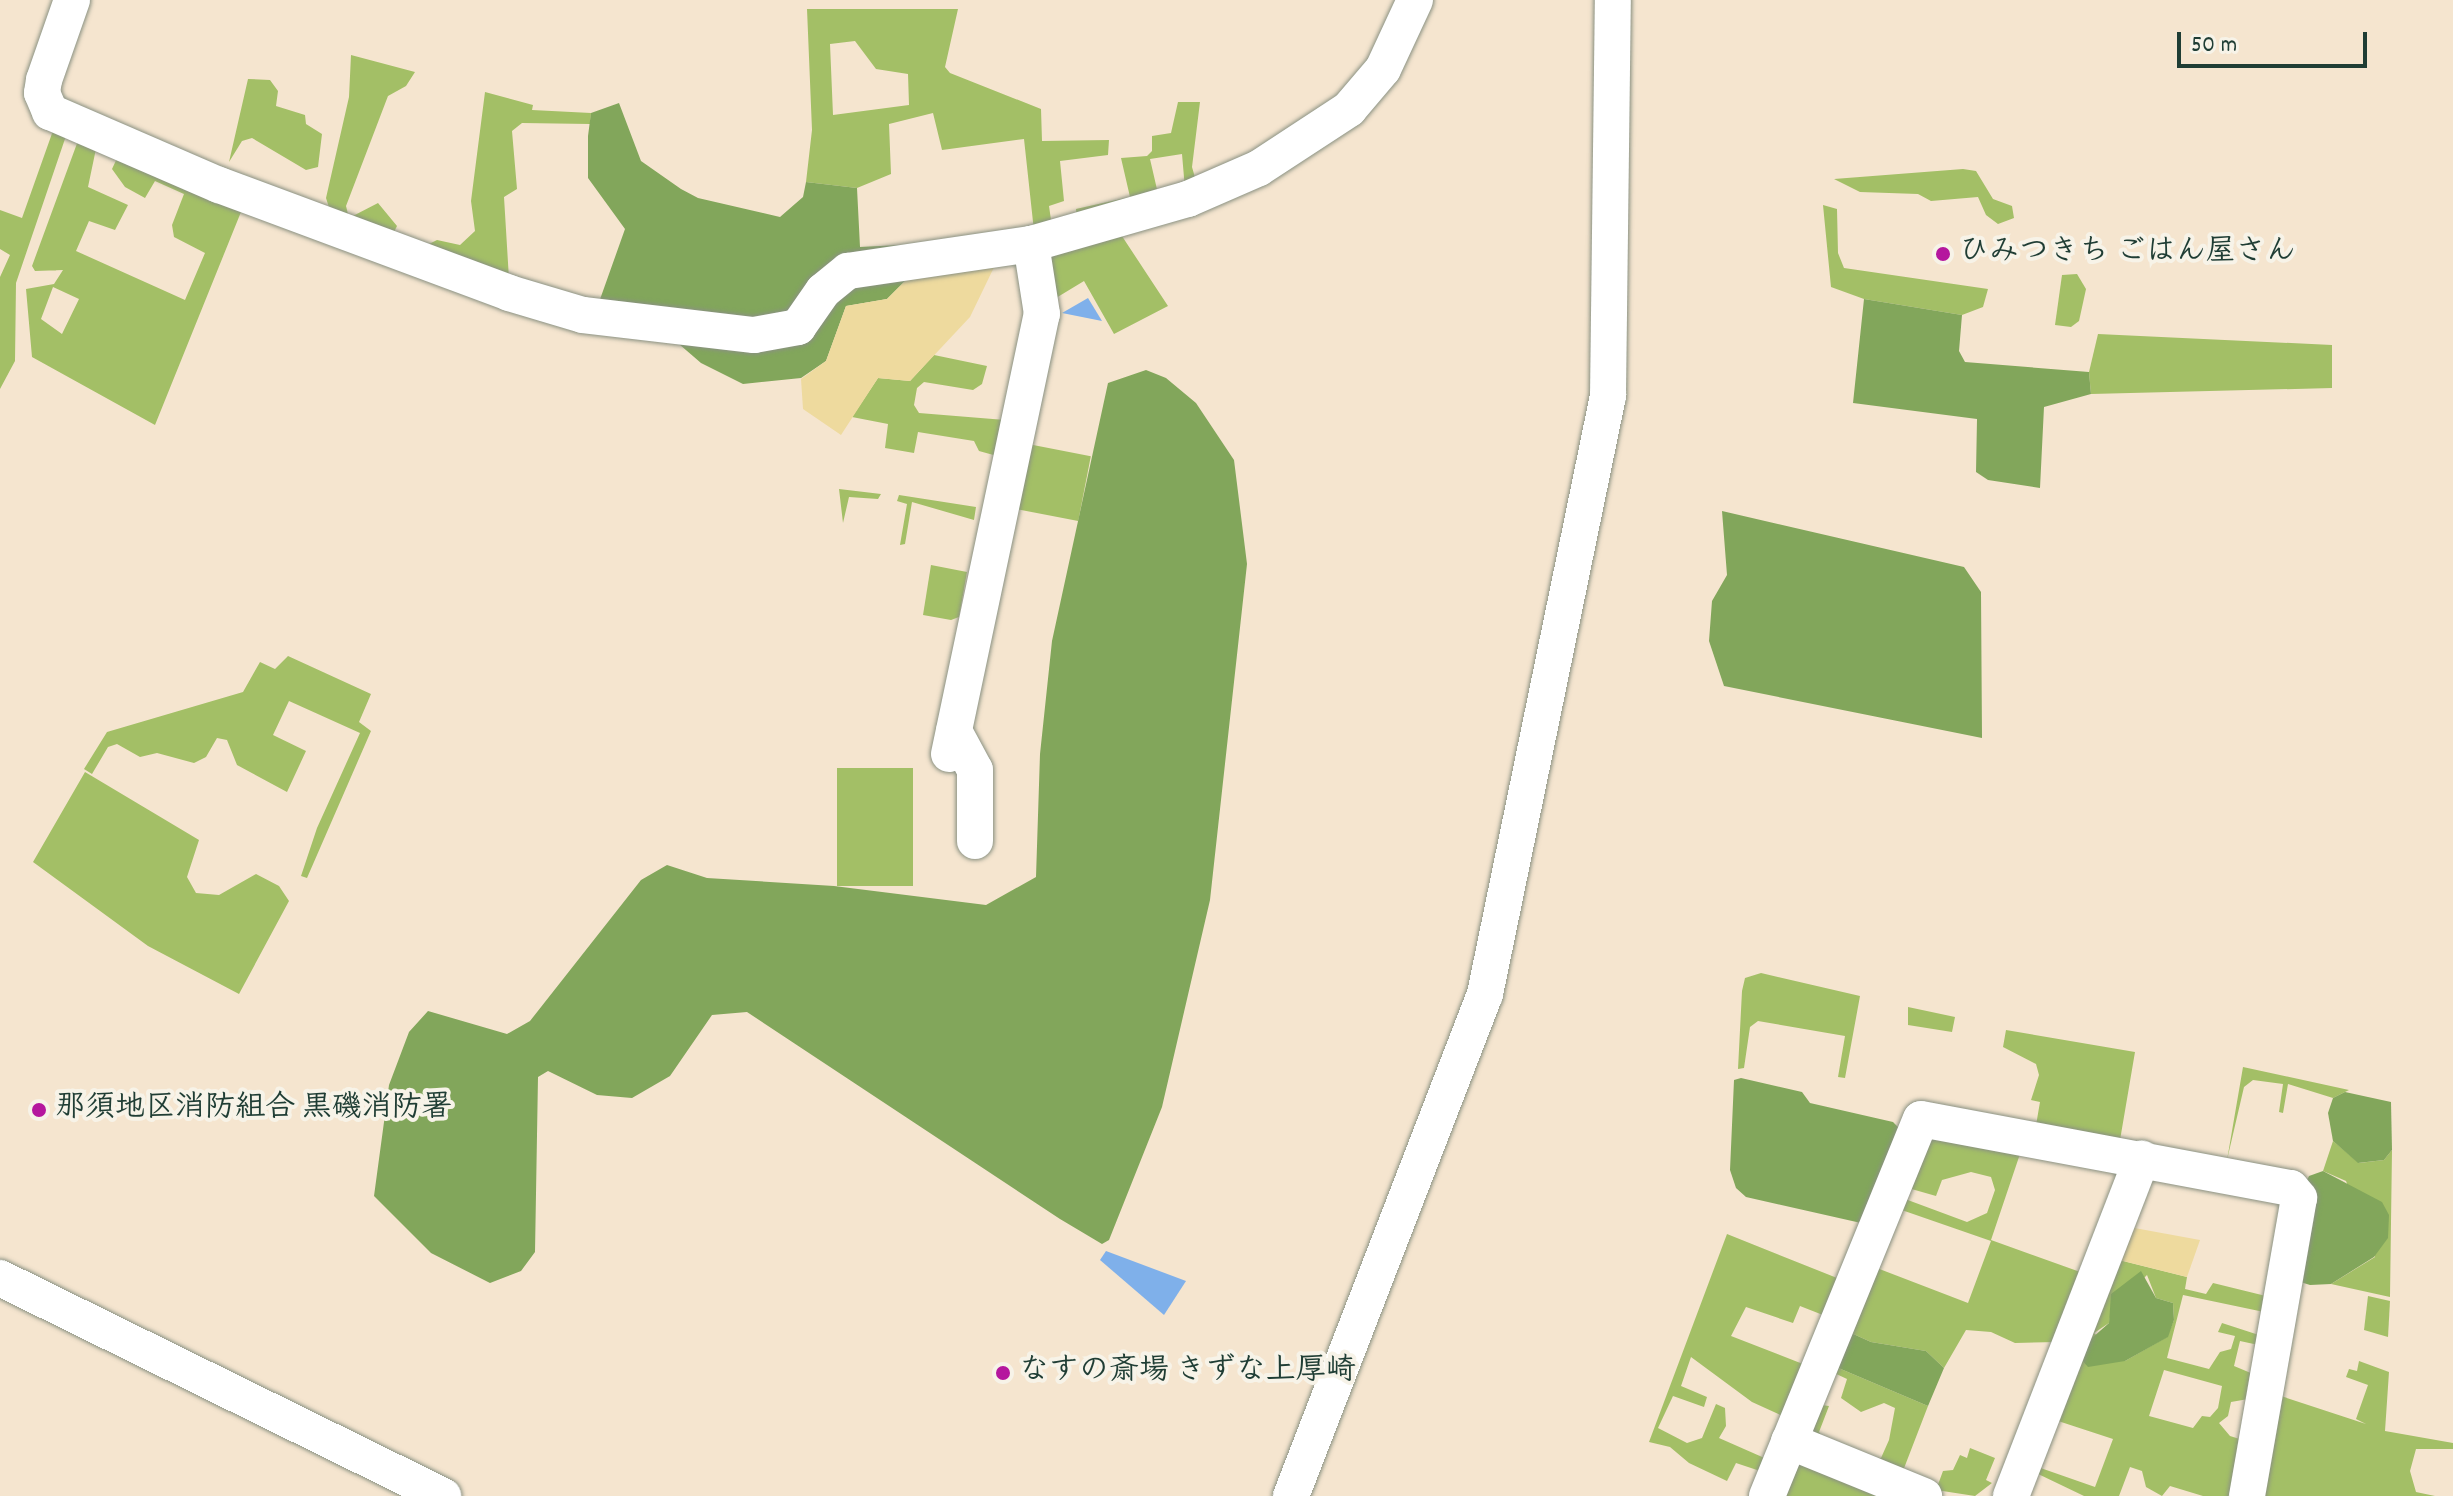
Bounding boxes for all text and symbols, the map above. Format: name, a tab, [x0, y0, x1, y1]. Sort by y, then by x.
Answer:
scale bar	[2181, 16, 2371, 66]
text: 50 m	[2191, 29, 2237, 63]
place label: ひみつきち ごはん屋さん	[1959, 236, 2296, 272]
marker: ひみつきち ごはん屋さん	[1934, 245, 1952, 263]
place label: 那須地区消防組合 黒磯消防署	[55, 1092, 452, 1128]
marker: 那須地区消防組合 黒磯消防署	[30, 1101, 48, 1119]
place label: なすの斎場 きずな上厚崎	[1019, 1355, 1356, 1391]
marker: なすの斎場 きずな上厚崎	[994, 1364, 1012, 1382]

